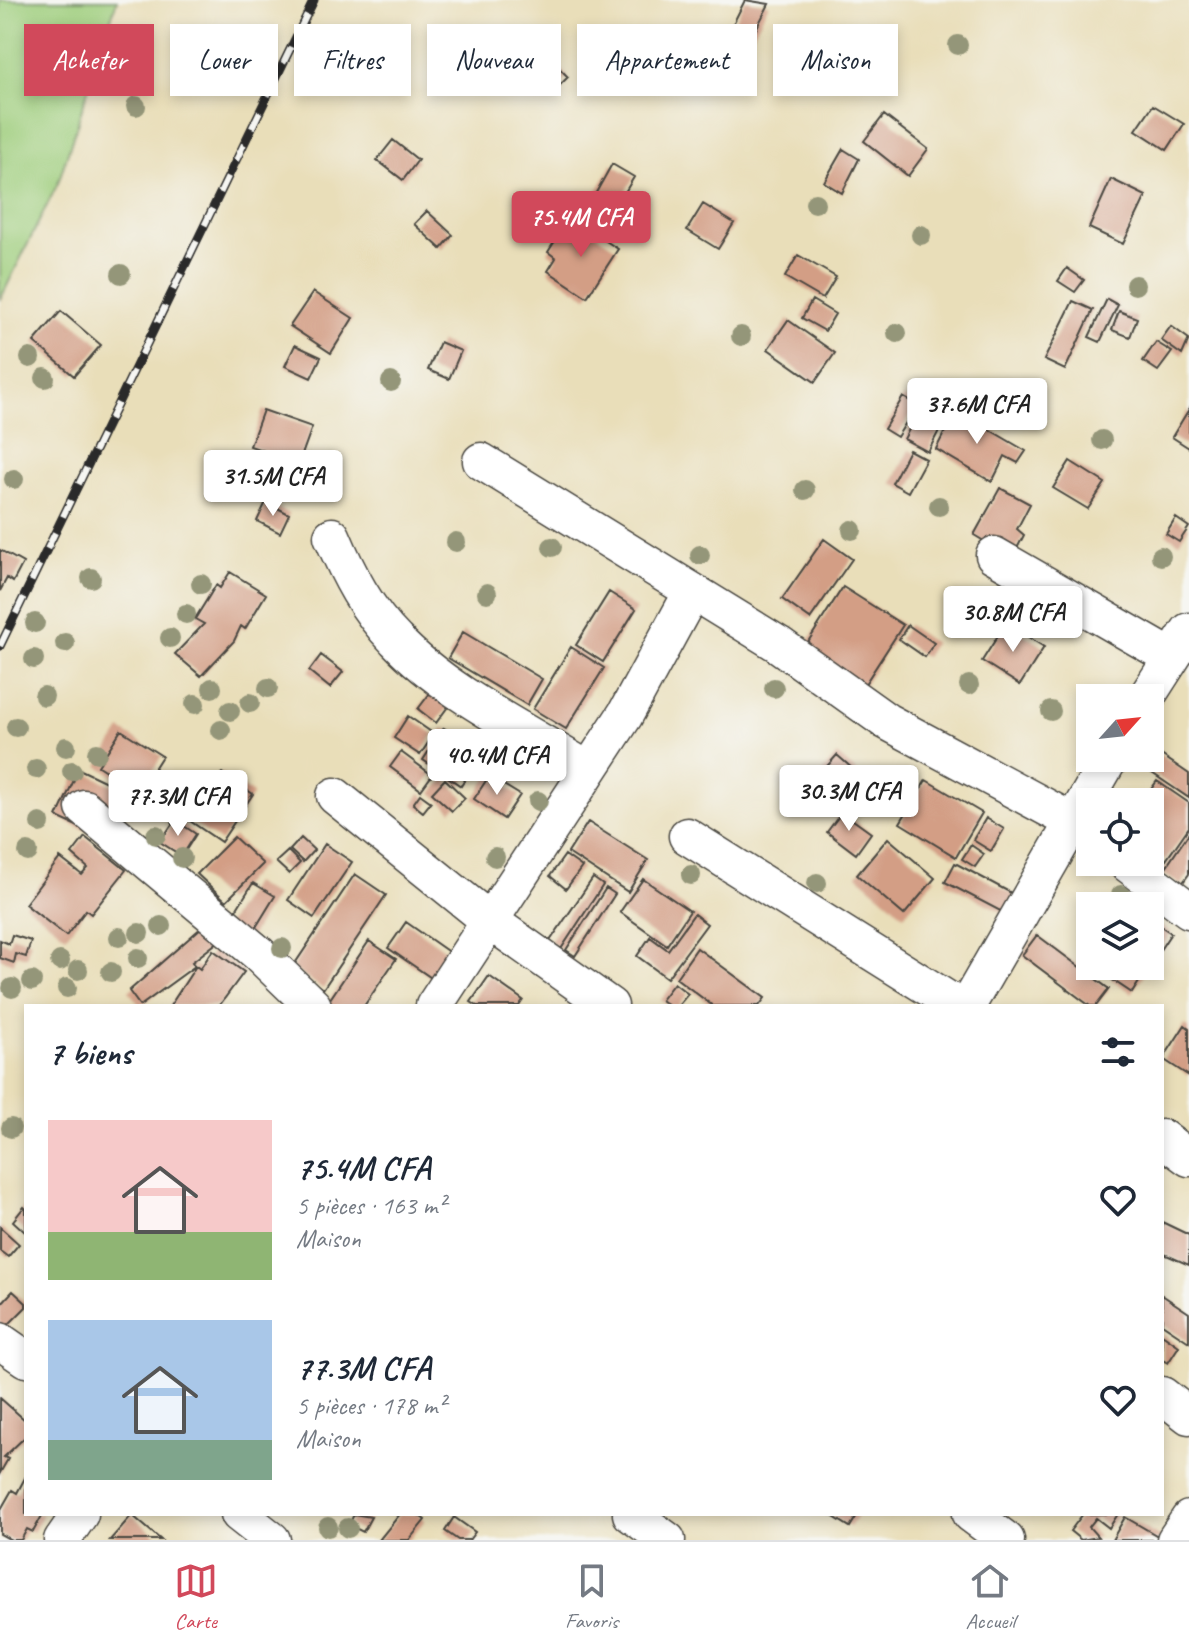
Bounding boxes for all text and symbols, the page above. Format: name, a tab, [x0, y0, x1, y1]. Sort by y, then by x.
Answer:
chip: Acheter	[24, 24, 154, 96]
chip: Louer	[170, 24, 278, 96]
chip: Filtres	[294, 24, 411, 96]
chip: Nouveau	[427, 24, 561, 96]
chip: Appartement	[577, 24, 757, 96]
chip: Maison	[773, 24, 898, 96]
pin: 75.4M CFA	[489, 191, 673, 259]
text: 75.4M CFA	[530, 200, 632, 233]
pin: 37.6M CFA	[885, 378, 1069, 446]
text: 37.6M CFA	[925, 387, 1029, 420]
pin: 31.5M CFA	[181, 450, 365, 518]
text: 31.5M CFA	[222, 459, 324, 492]
pin: 30.8M CFA	[921, 586, 1105, 654]
text: 30.8M CFA	[961, 595, 1065, 628]
north arrow	[1076, 684, 1164, 772]
map controls	[1076, 684, 1164, 980]
pin: 40.4M CFA	[405, 729, 589, 797]
text: 40.4M CFA	[445, 738, 549, 771]
pin: 30.3M CFA	[757, 765, 941, 833]
pin: 77.3M CFA	[86, 770, 270, 838]
text: 30.3M CFA	[797, 774, 901, 807]
text: 77.3M CFA	[127, 779, 229, 812]
button: locate	[1076, 788, 1164, 876]
button: layers	[1076, 892, 1164, 980]
icon: filters	[1096, 1030, 1140, 1074]
text: 7 biens	[48, 1031, 132, 1074]
text: 75.4M CFA	[296, 1146, 430, 1189]
icon: home	[112, 1152, 208, 1248]
icon: heart	[1096, 1178, 1140, 1222]
text: 5 pièces · 163 m²	[296, 1189, 445, 1222]
text: Maison	[296, 1222, 361, 1255]
text: 77.3M CFA	[296, 1346, 431, 1389]
icon: home	[112, 1352, 208, 1448]
icon: heart	[1096, 1378, 1140, 1422]
text: 5 pièces · 178 m²	[296, 1389, 445, 1422]
text: Maison	[296, 1422, 361, 1455]
tab: Carte	[174, 1559, 218, 1635]
tab: Favoris	[565, 1559, 618, 1635]
tab: Accueil	[966, 1559, 1015, 1635]

